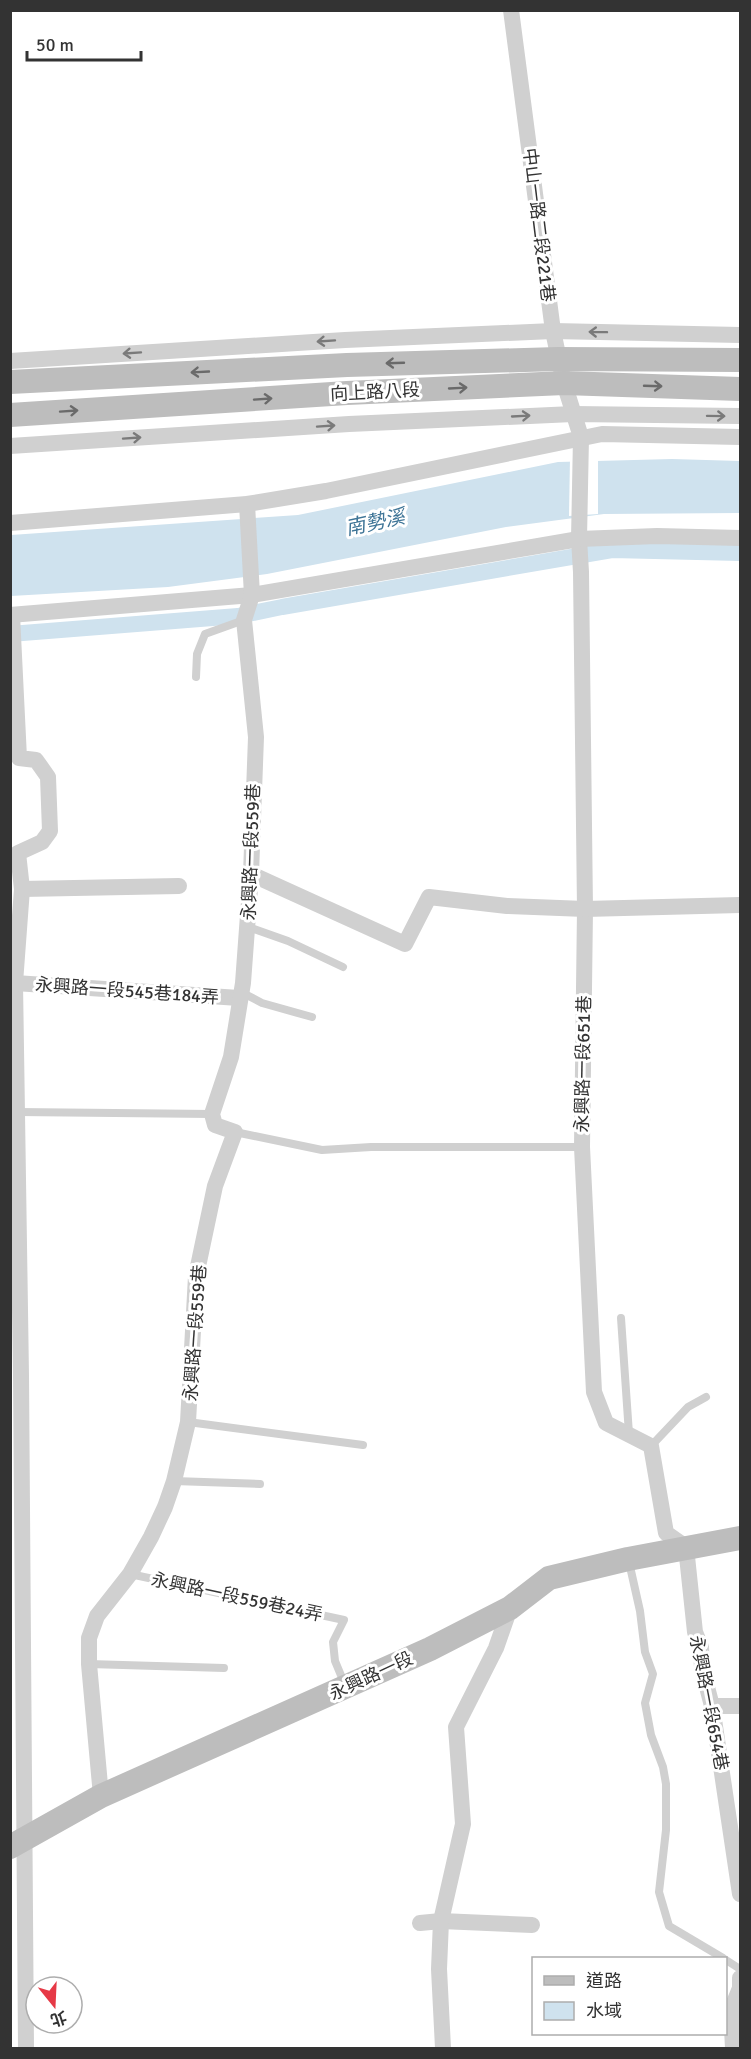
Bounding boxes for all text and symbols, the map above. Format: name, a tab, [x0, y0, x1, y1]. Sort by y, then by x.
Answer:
scale bar	[27, 24, 141, 62]
text: 50 m	[36, 34, 74, 56]
street label: 中山一路二段221巷	[519, 147, 559, 303]
one-way arrow	[589, 326, 609, 338]
one-way arrow	[317, 336, 337, 347]
one-way arrow	[122, 348, 142, 359]
one-way arrow	[385, 358, 405, 369]
one-way arrow	[191, 367, 211, 378]
street label: 向上路八段	[329, 379, 421, 405]
one-way arrow	[642, 380, 662, 392]
one-way arrow	[448, 383, 468, 394]
one-way arrow	[253, 393, 273, 404]
one-way arrow	[58, 406, 78, 417]
one-way arrow	[706, 410, 726, 421]
one-way arrow	[511, 411, 531, 422]
one-way arrow	[316, 420, 336, 431]
one-way arrow	[121, 433, 141, 444]
water label: 南勢溪	[343, 503, 410, 541]
street label: 永興路一段559巷	[238, 783, 264, 921]
street label: 永興路一段545巷184弄	[34, 974, 220, 1008]
street label: 永興路一段651巷	[571, 995, 595, 1133]
street label: 永興路一段559巷	[179, 1264, 211, 1402]
street label: 永興路一段559巷24弄	[149, 1568, 325, 1626]
street label: 永興路一段654巷	[685, 1634, 733, 1772]
street label: 永興路一段	[326, 1647, 416, 1705]
legend	[532, 1957, 727, 2035]
text: 道路	[586, 1970, 622, 1992]
north arrow	[24, 1975, 84, 2035]
text: 水域	[586, 2000, 622, 2022]
text: 北	[48, 2006, 69, 2030]

